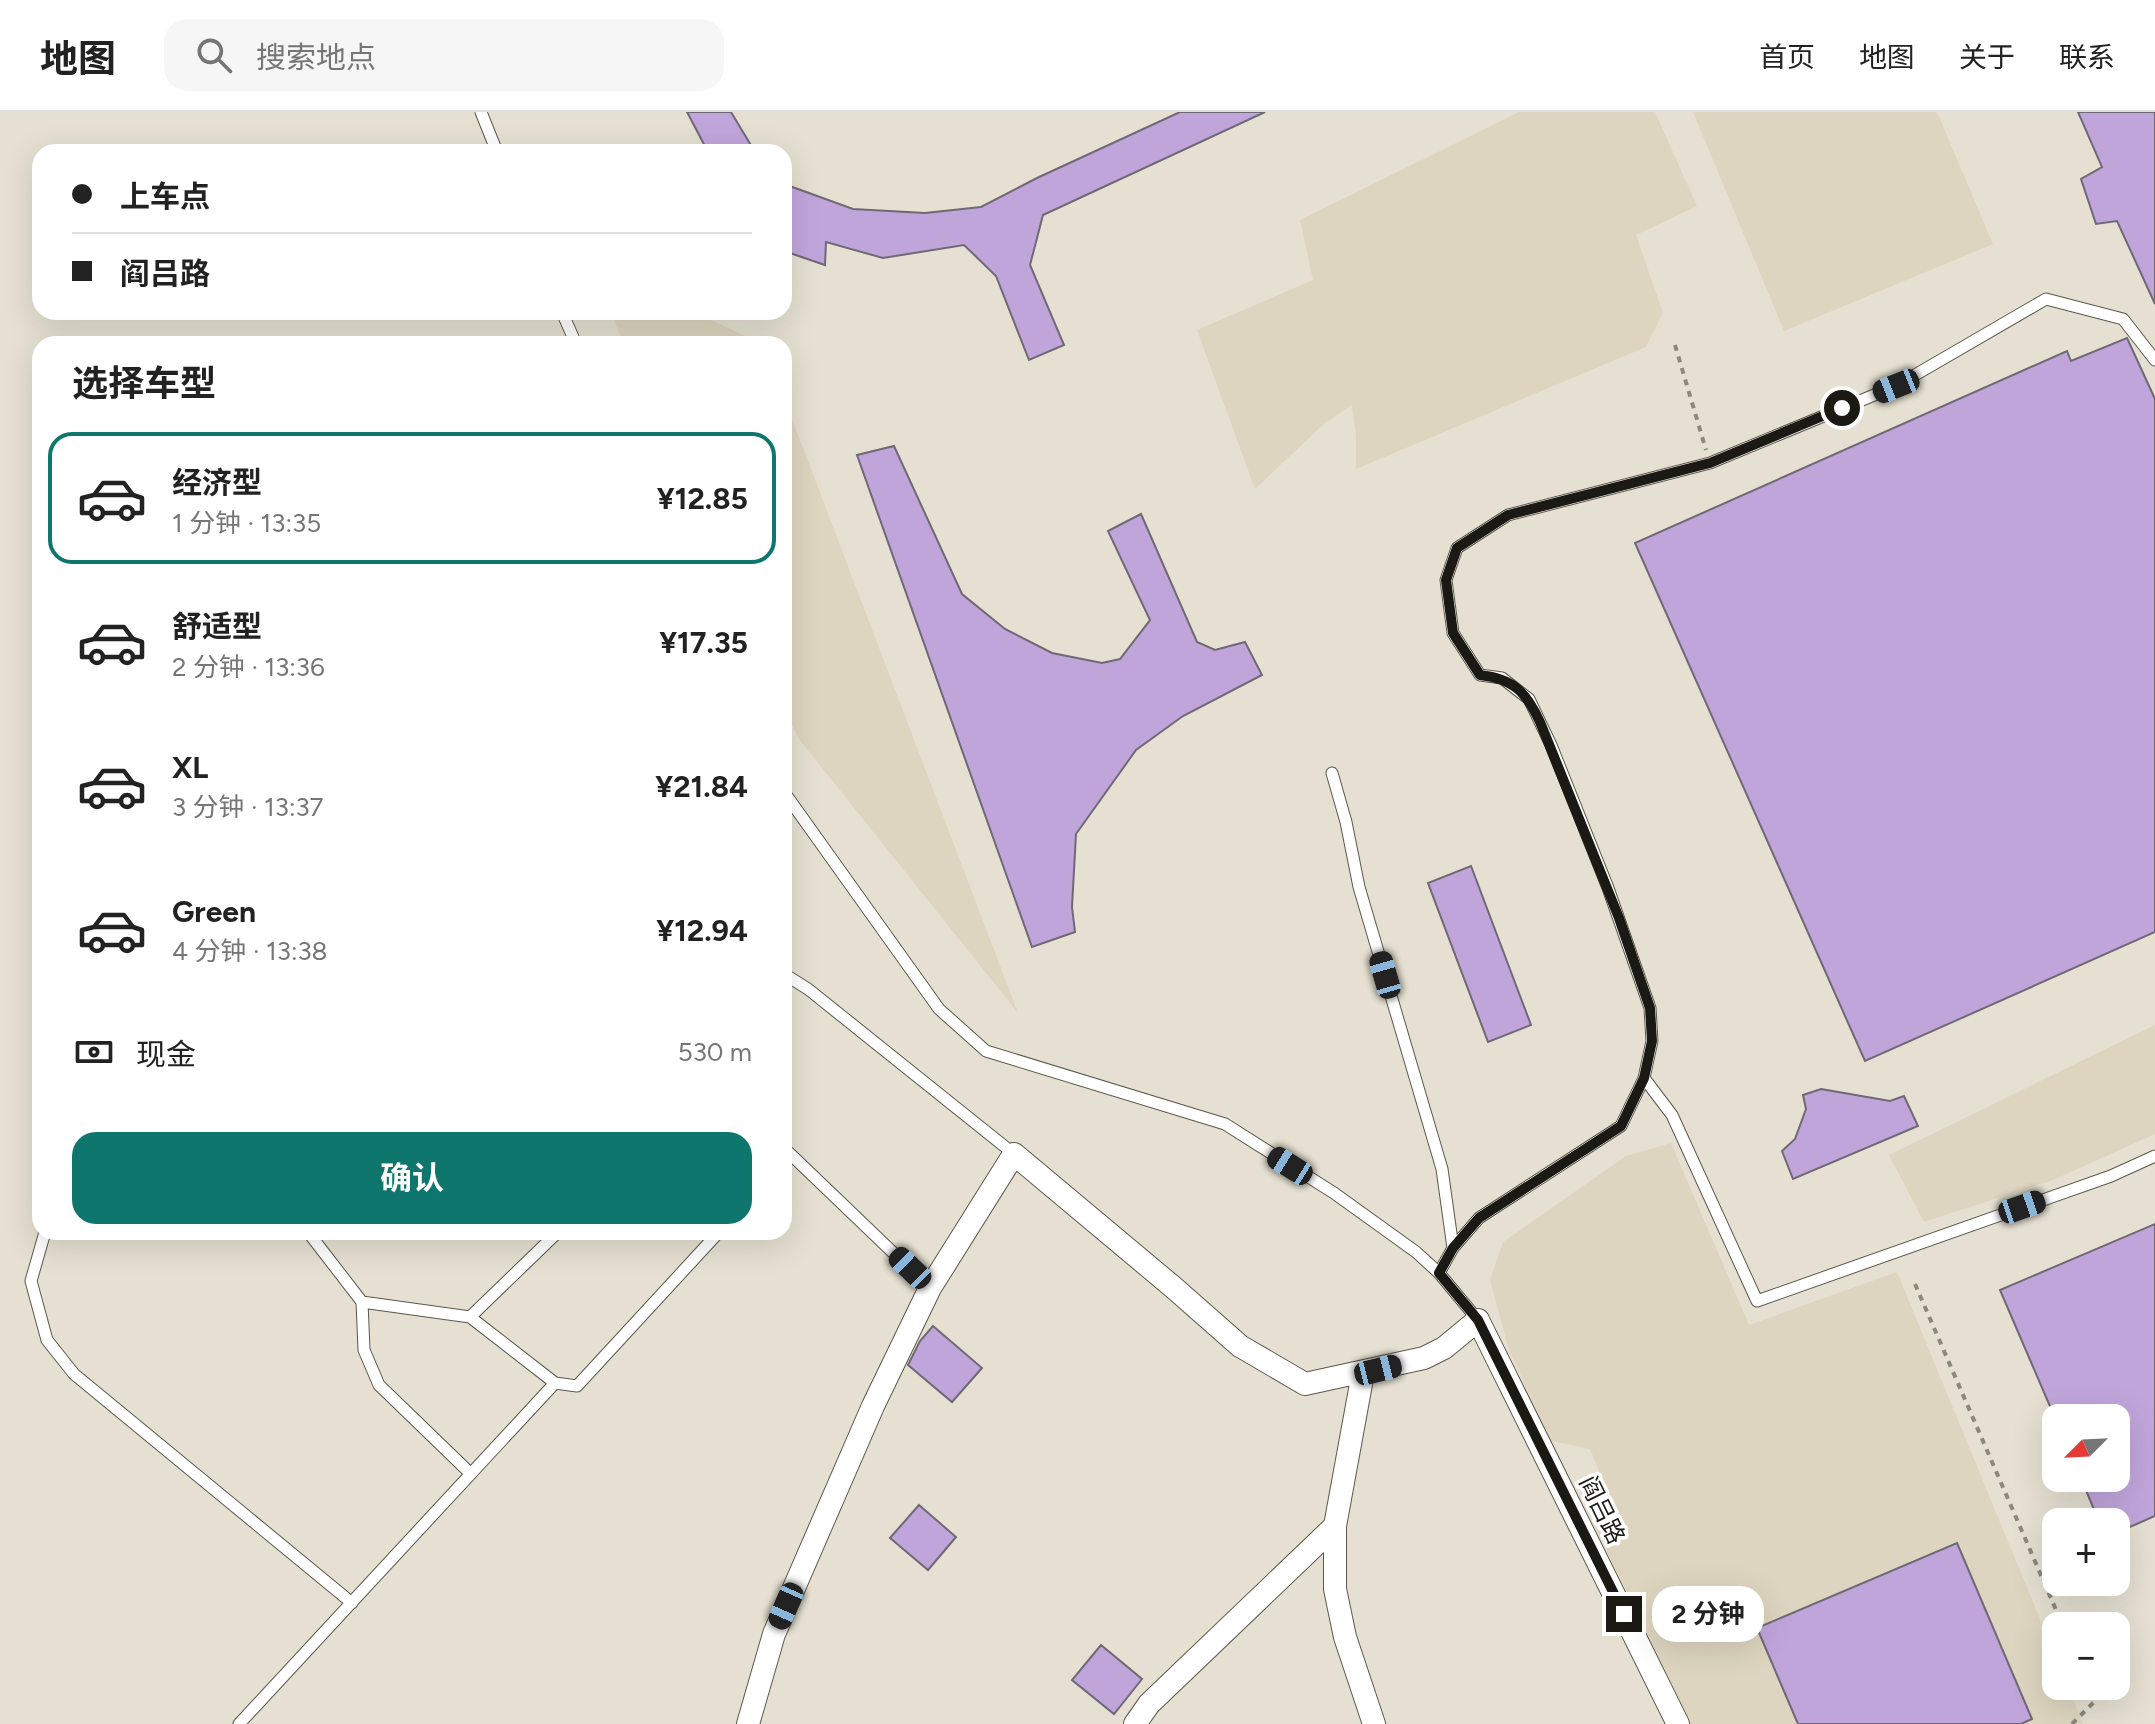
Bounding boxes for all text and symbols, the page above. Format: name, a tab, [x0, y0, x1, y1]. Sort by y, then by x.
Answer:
search box	[164, 19, 724, 91]
icon: search	[192, 33, 236, 77]
text: 地图	[40, 36, 116, 82]
text: 搜索地点	[256, 39, 376, 76]
text: 首页	[1759, 40, 1815, 74]
text: 地图	[1859, 40, 1915, 74]
text: 关于	[1959, 40, 2015, 74]
text: 联系	[2059, 40, 2115, 74]
text: 上车点	[120, 178, 210, 215]
text: 阎吕路	[120, 255, 210, 292]
text: 选择车型	[72, 362, 216, 405]
car	[1869, 366, 1923, 406]
route start	[1824, 390, 1860, 426]
icon: car	[76, 462, 148, 534]
text: 经济型	[172, 464, 262, 501]
text: ¥12.85	[657, 480, 748, 517]
text: 1 分钟 · 13:35	[172, 507, 321, 539]
icon: car	[76, 606, 148, 678]
text: 舒适型	[172, 608, 262, 645]
text: ¥17.35	[659, 624, 748, 661]
text: 2 分钟 · 13:36	[172, 651, 325, 683]
text: XL	[172, 749, 208, 786]
icon: car	[76, 750, 148, 822]
text: ¥21.84	[655, 768, 748, 805]
text: 3 分钟 · 13:37	[172, 791, 324, 823]
text: Green	[172, 893, 256, 930]
icon: car	[76, 894, 148, 966]
text: ¥12.94	[656, 912, 748, 949]
text: 4 分钟 · 13:38	[172, 935, 328, 967]
car	[1367, 949, 1403, 1001]
icon: cash	[72, 1030, 116, 1074]
text: 现金	[136, 1036, 196, 1073]
text: 530 m	[678, 1036, 752, 1068]
button: 确认	[72, 1132, 752, 1224]
car	[1263, 1143, 1317, 1189]
car	[1995, 1188, 2049, 1226]
car	[884, 1243, 936, 1293]
car	[1352, 1353, 1404, 1387]
north arrow	[2042, 1404, 2130, 1492]
map controls	[2042, 1404, 2130, 1700]
street label: 阎吕路	[1574, 1471, 1631, 1548]
button: +	[2042, 1508, 2130, 1596]
car	[765, 1579, 807, 1633]
callout: 2 分钟	[1652, 1586, 1764, 1642]
route end	[1606, 1596, 1642, 1632]
text: 2 分钟	[1671, 1598, 1745, 1630]
button: −	[2042, 1612, 2130, 1700]

